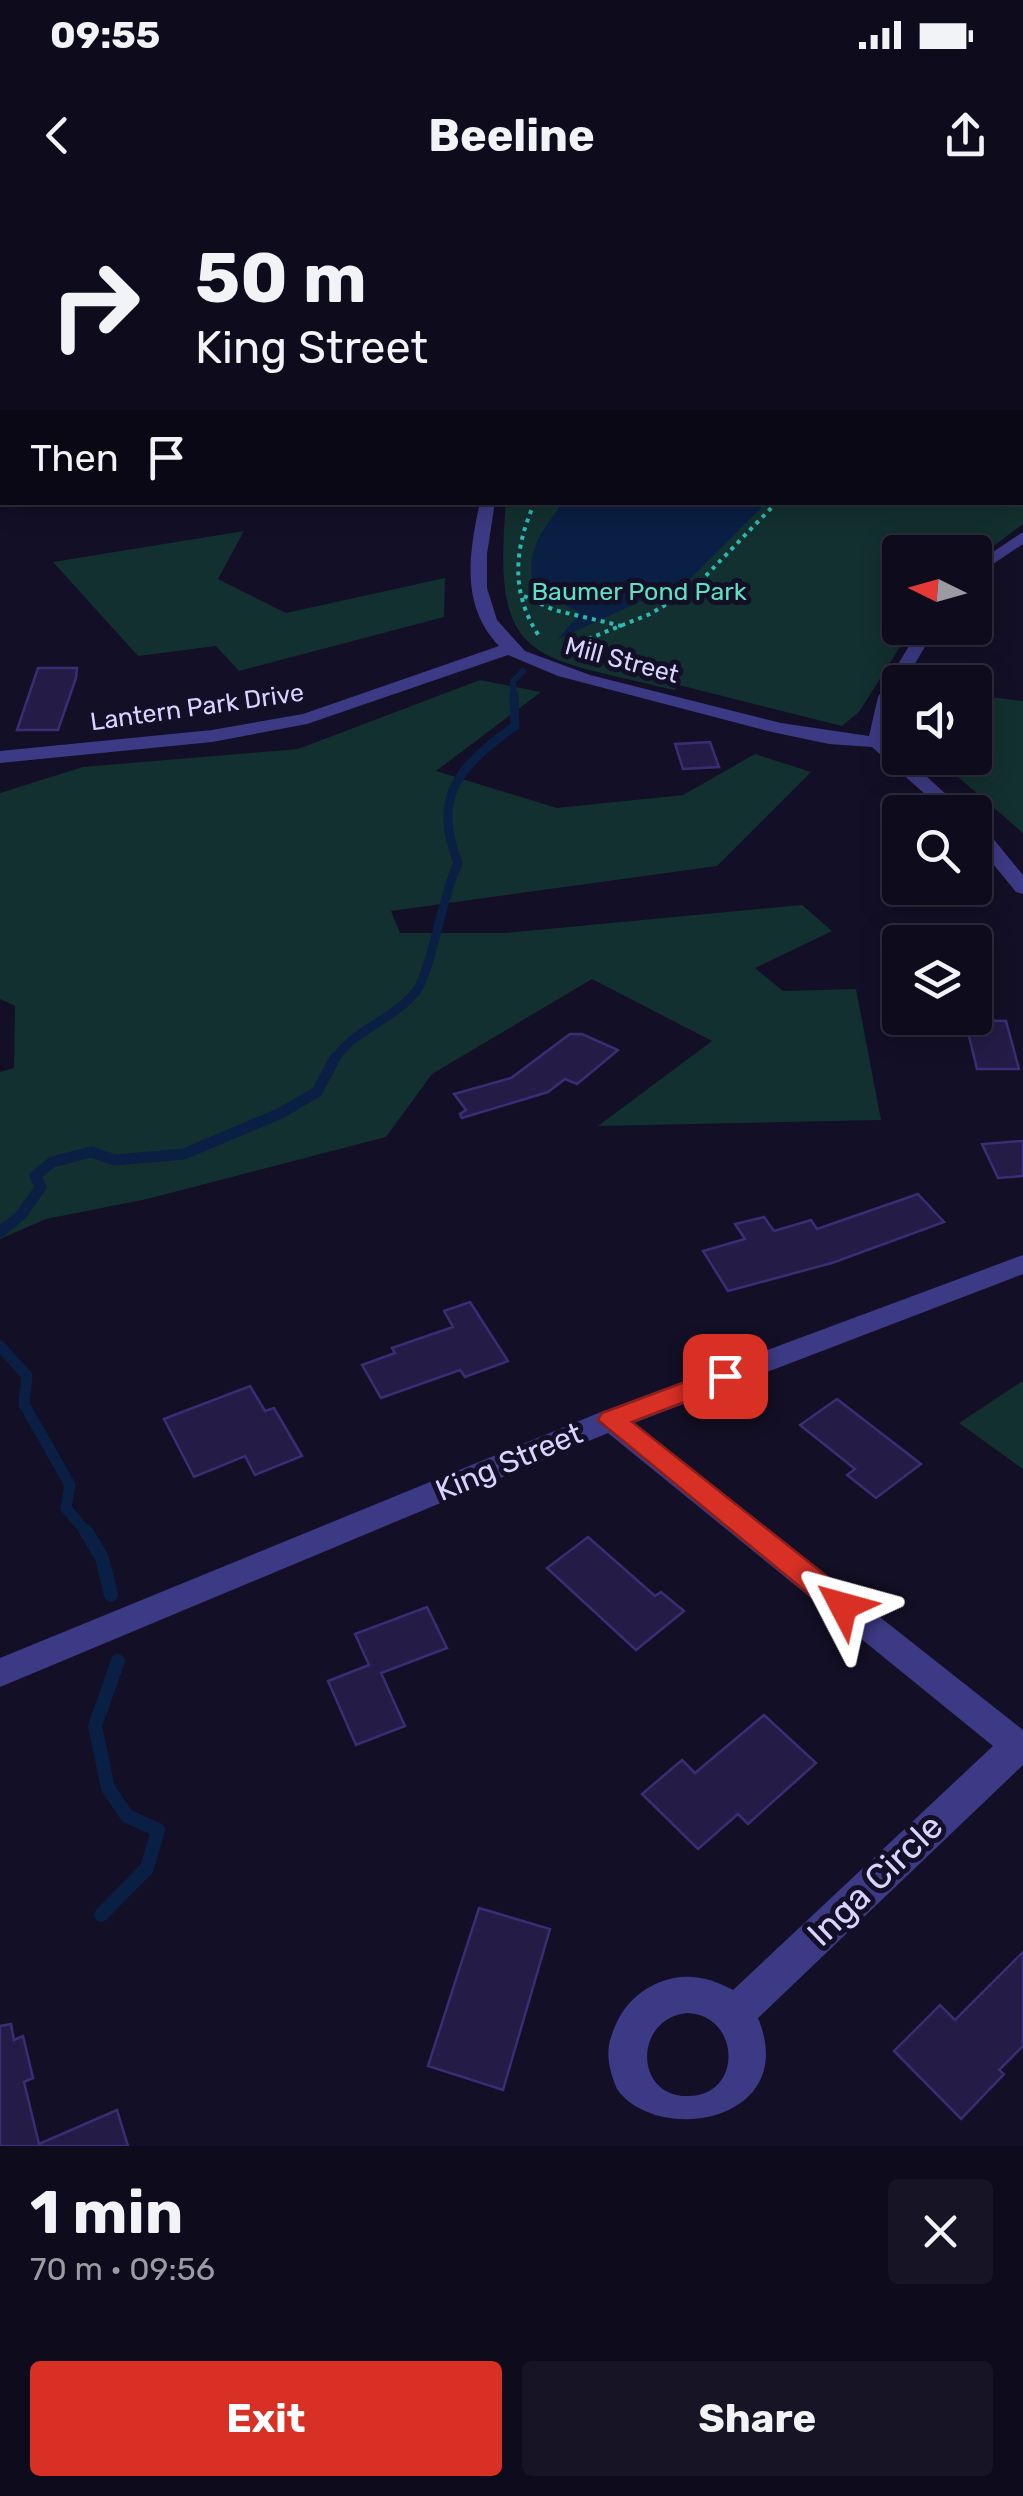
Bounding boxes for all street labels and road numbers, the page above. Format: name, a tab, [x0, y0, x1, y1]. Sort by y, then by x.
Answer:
street label: Mill Street	[562, 631, 682, 689]
street label: Lantern Park Drive	[88, 678, 306, 736]
street label: King Street	[430, 1415, 588, 1509]
street label: Inga Circle	[799, 1805, 951, 1955]

